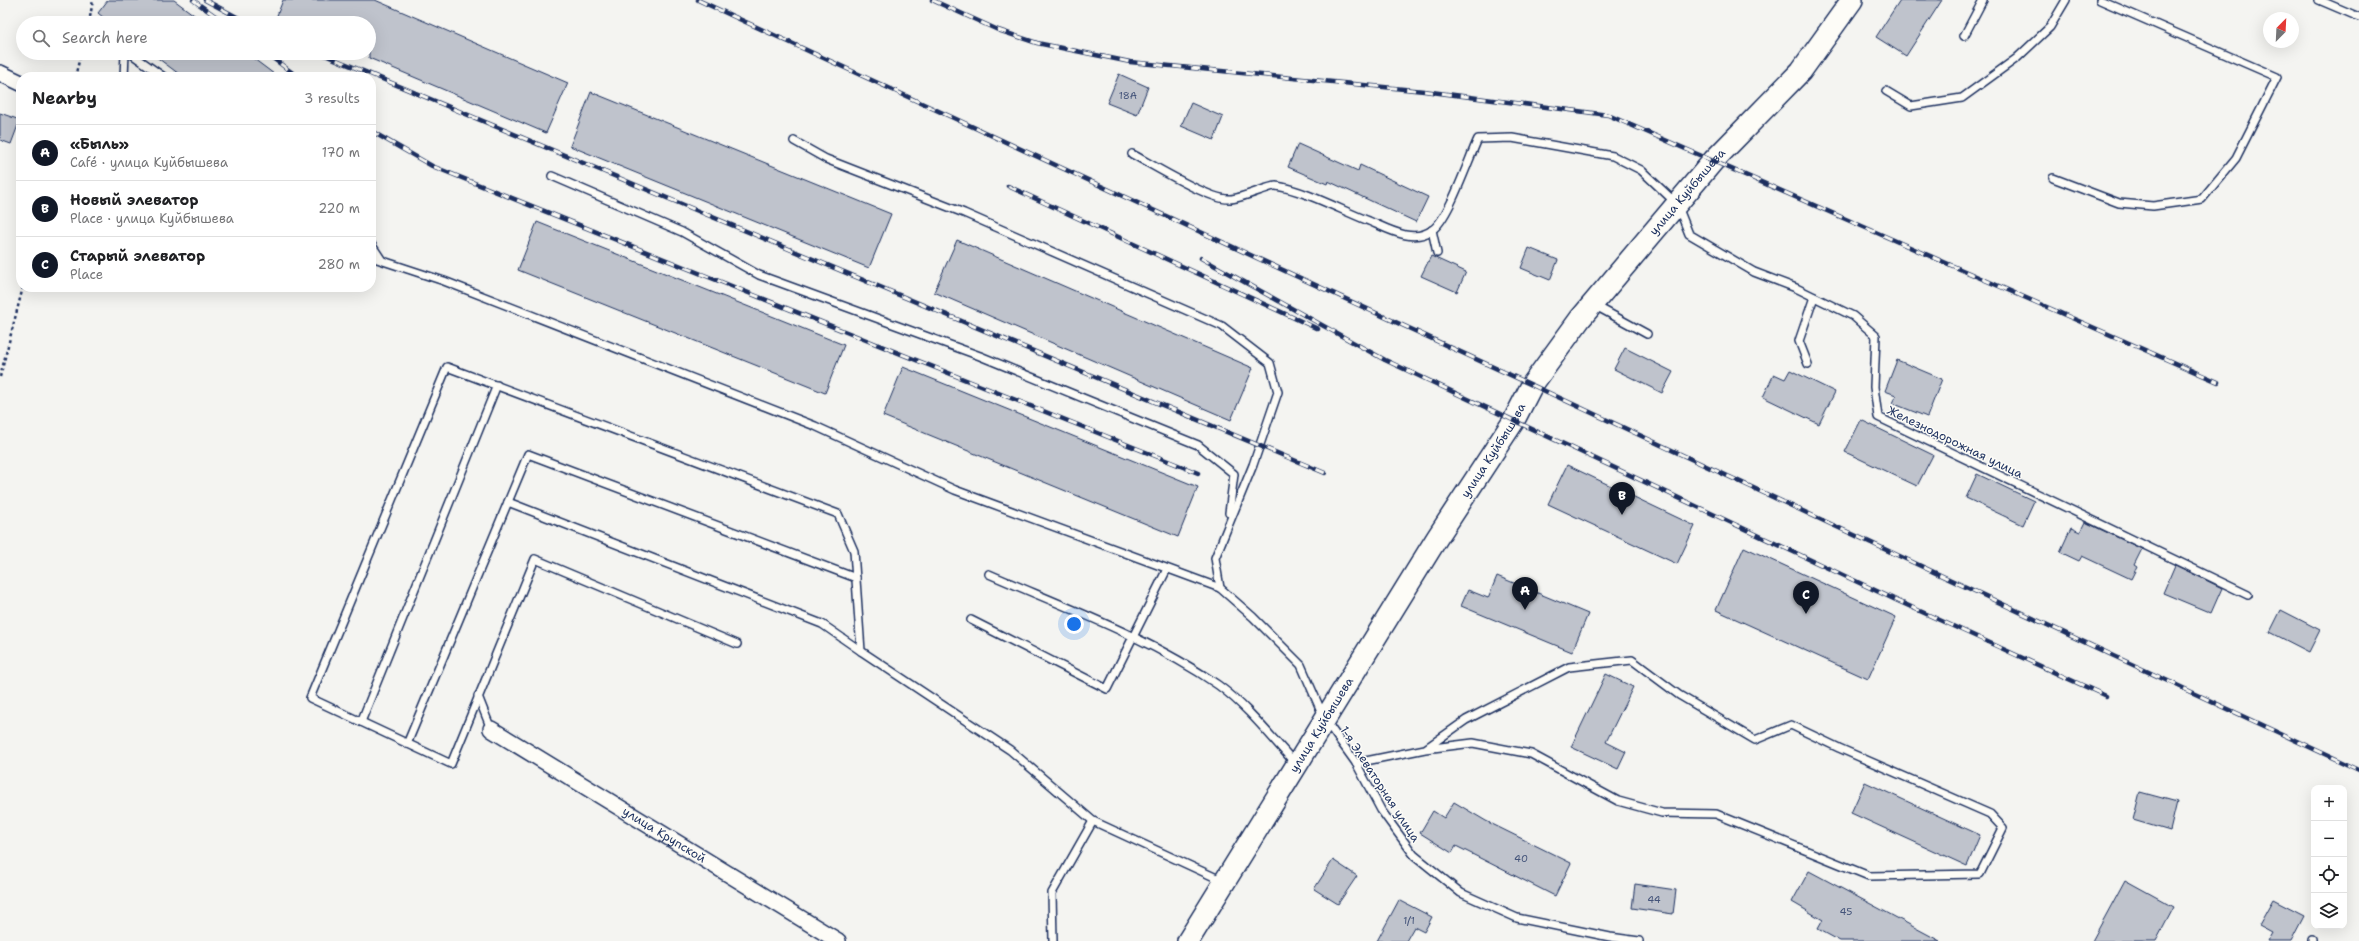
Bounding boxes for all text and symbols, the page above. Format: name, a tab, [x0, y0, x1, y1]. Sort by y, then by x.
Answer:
north arrow	[2263, 12, 2299, 48]
search box	[16, 16, 376, 60]
icon: search	[30, 27, 52, 49]
text: Search here	[62, 28, 148, 48]
text: Nearby	[32, 87, 97, 109]
house number: 18А	[1119, 89, 1137, 102]
text: 3 results	[304, 90, 360, 107]
text: «Быль»	[70, 134, 129, 154]
text: A	[40, 144, 50, 161]
text: 170 m	[322, 144, 360, 161]
street label: улица Куйбышева	[1646, 145, 1729, 239]
text: Café · улица Куйбышева	[70, 154, 228, 171]
text: Новый элеватор	[70, 190, 199, 210]
text: B	[41, 200, 49, 217]
text: 220 m	[318, 200, 360, 217]
text: Place · улица Куйбышева	[70, 210, 234, 227]
text: Старый элеватор	[70, 246, 205, 266]
text: C	[41, 256, 49, 273]
text: 280 m	[318, 256, 360, 273]
text: Place	[70, 266, 103, 283]
street label: улица Куйбышева	[1458, 400, 1530, 501]
street label: Железнодорожная улица	[1884, 402, 2026, 482]
pin: B	[1609, 482, 1635, 515]
pin: A	[1512, 577, 1538, 610]
pin: C	[1793, 581, 1819, 614]
your location	[1064, 614, 1084, 634]
street label: улица Куйбышева	[1286, 674, 1357, 776]
street label: 1-я Элеваторная улица	[1336, 723, 1424, 846]
map controls	[2311, 785, 2347, 929]
button: +	[2311, 785, 2347, 821]
street label: улица Крупской	[619, 803, 709, 867]
button: −	[2311, 821, 2347, 857]
house number: 40	[1514, 852, 1528, 865]
button: locate	[2311, 857, 2347, 893]
house number: 44	[1647, 893, 1661, 906]
button: layers	[2311, 893, 2347, 929]
house number: 45	[1840, 905, 1852, 918]
house number: 1/1	[1403, 914, 1415, 927]

